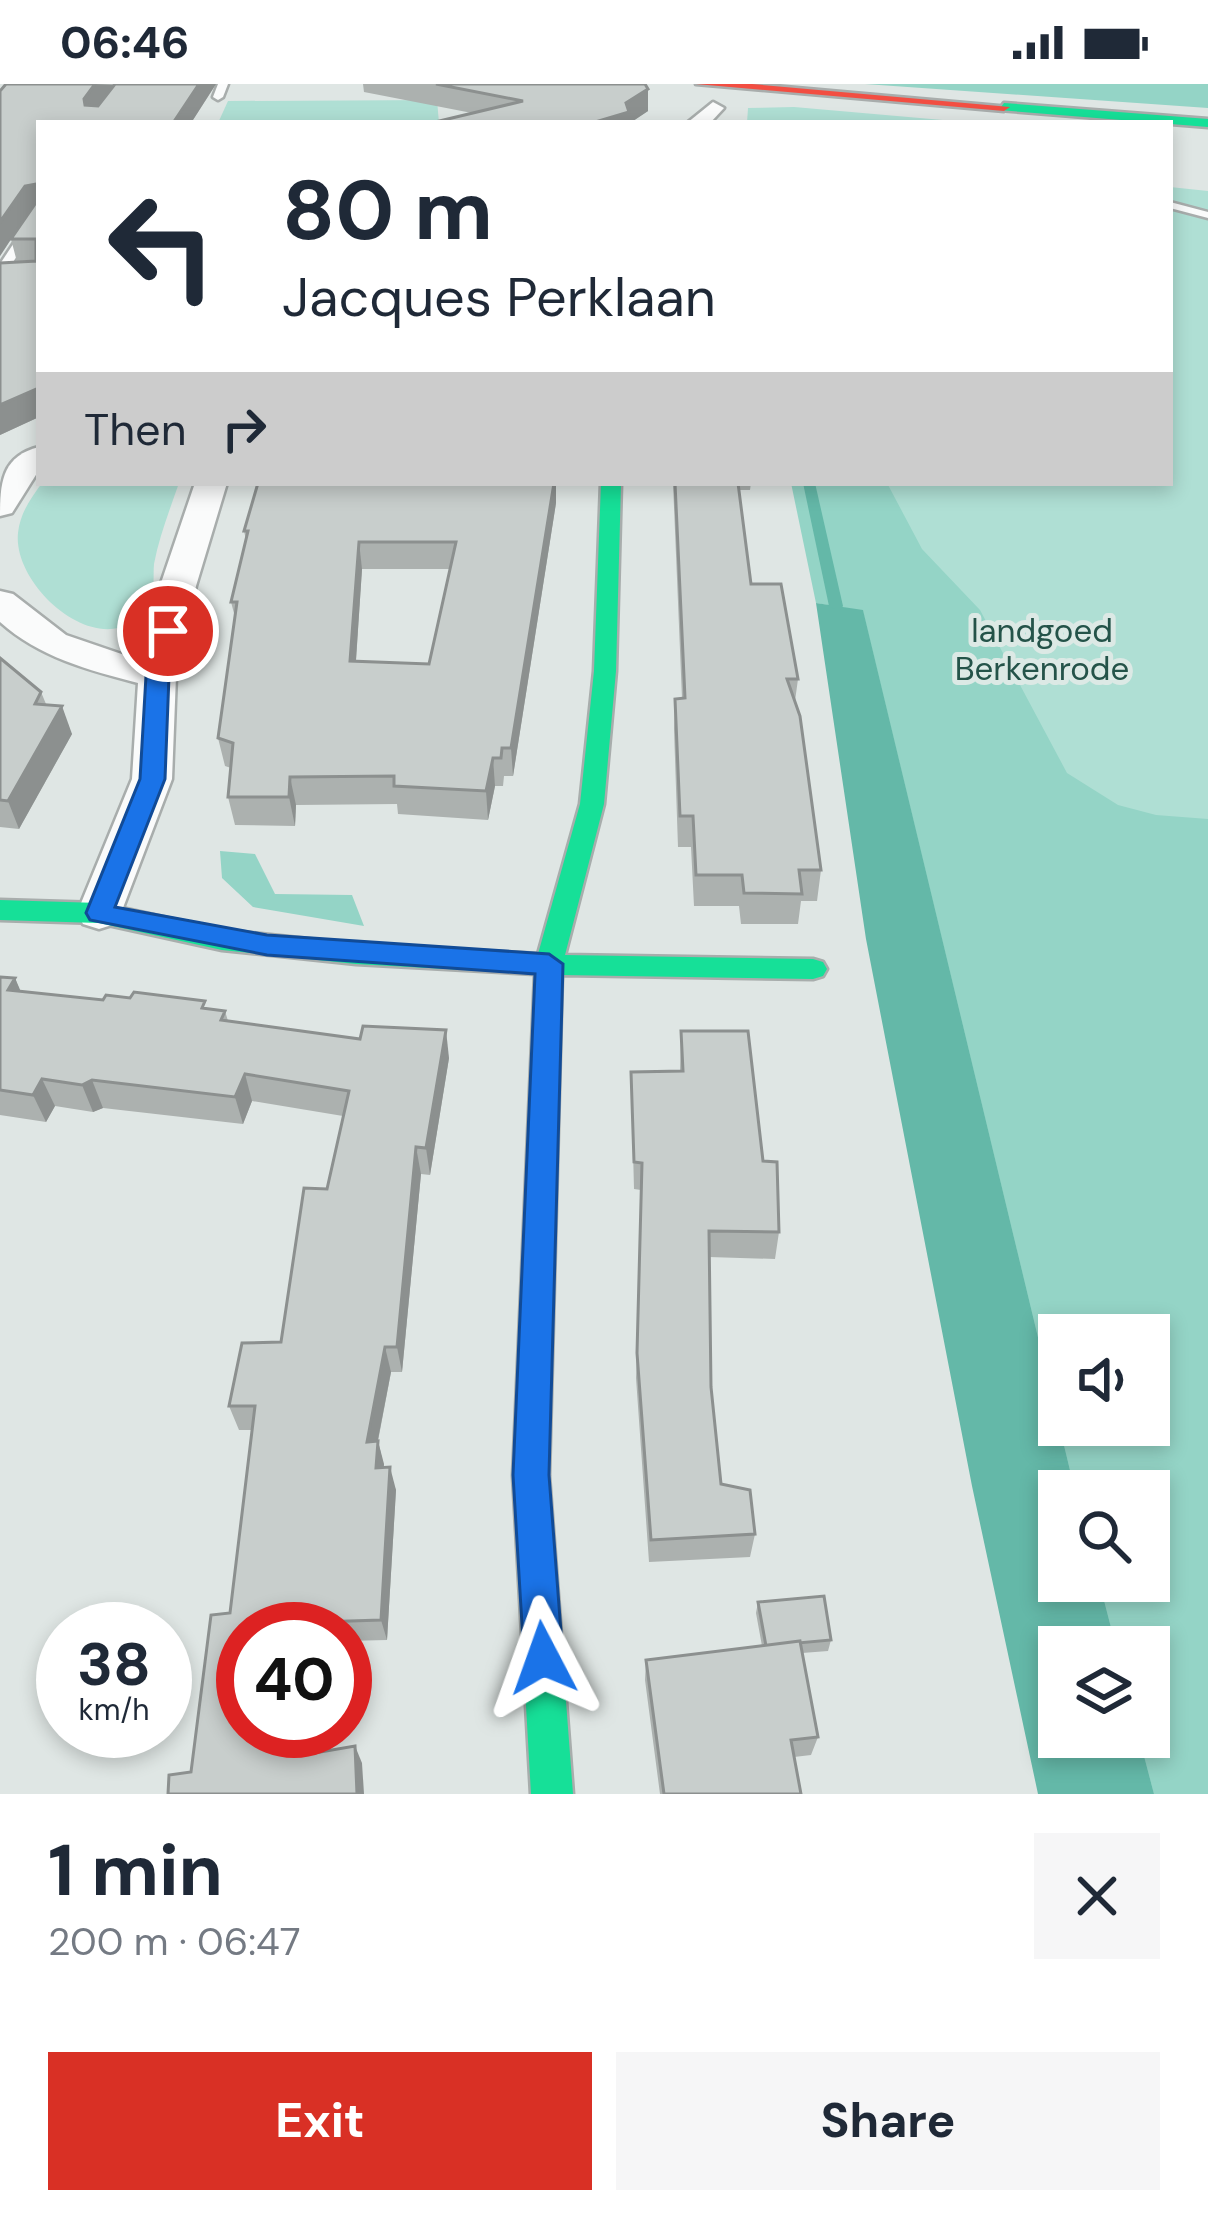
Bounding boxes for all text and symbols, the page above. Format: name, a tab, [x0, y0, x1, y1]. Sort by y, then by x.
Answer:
text: 06:46	[60, 13, 189, 72]
text: 80 m	[282, 156, 493, 265]
icon: left	[84, 168, 240, 324]
text: Jacques Perklaan	[282, 262, 716, 333]
icon: right	[211, 396, 277, 462]
text: Then	[84, 400, 187, 459]
pin	[117, 580, 219, 682]
icon: arrive	[135, 598, 201, 664]
park label: landgoed Berkenrode	[955, 609, 1129, 690]
map controls	[1038, 1314, 1170, 1758]
button: sound	[1038, 1314, 1170, 1446]
button: search	[1038, 1470, 1170, 1602]
position arrow	[480, 1595, 606, 1721]
speed limit sign: 40	[216, 1602, 372, 1758]
text: 38	[77, 1625, 151, 1704]
button: layers	[1038, 1626, 1170, 1758]
text: km/h	[79, 1690, 149, 1729]
text: 1 min	[48, 1824, 223, 1917]
button: close	[1034, 1833, 1160, 1959]
text: 200 m · 06:47	[48, 1916, 301, 1967]
button: Exit	[48, 2052, 592, 2190]
button: Share	[616, 2052, 1160, 2190]

